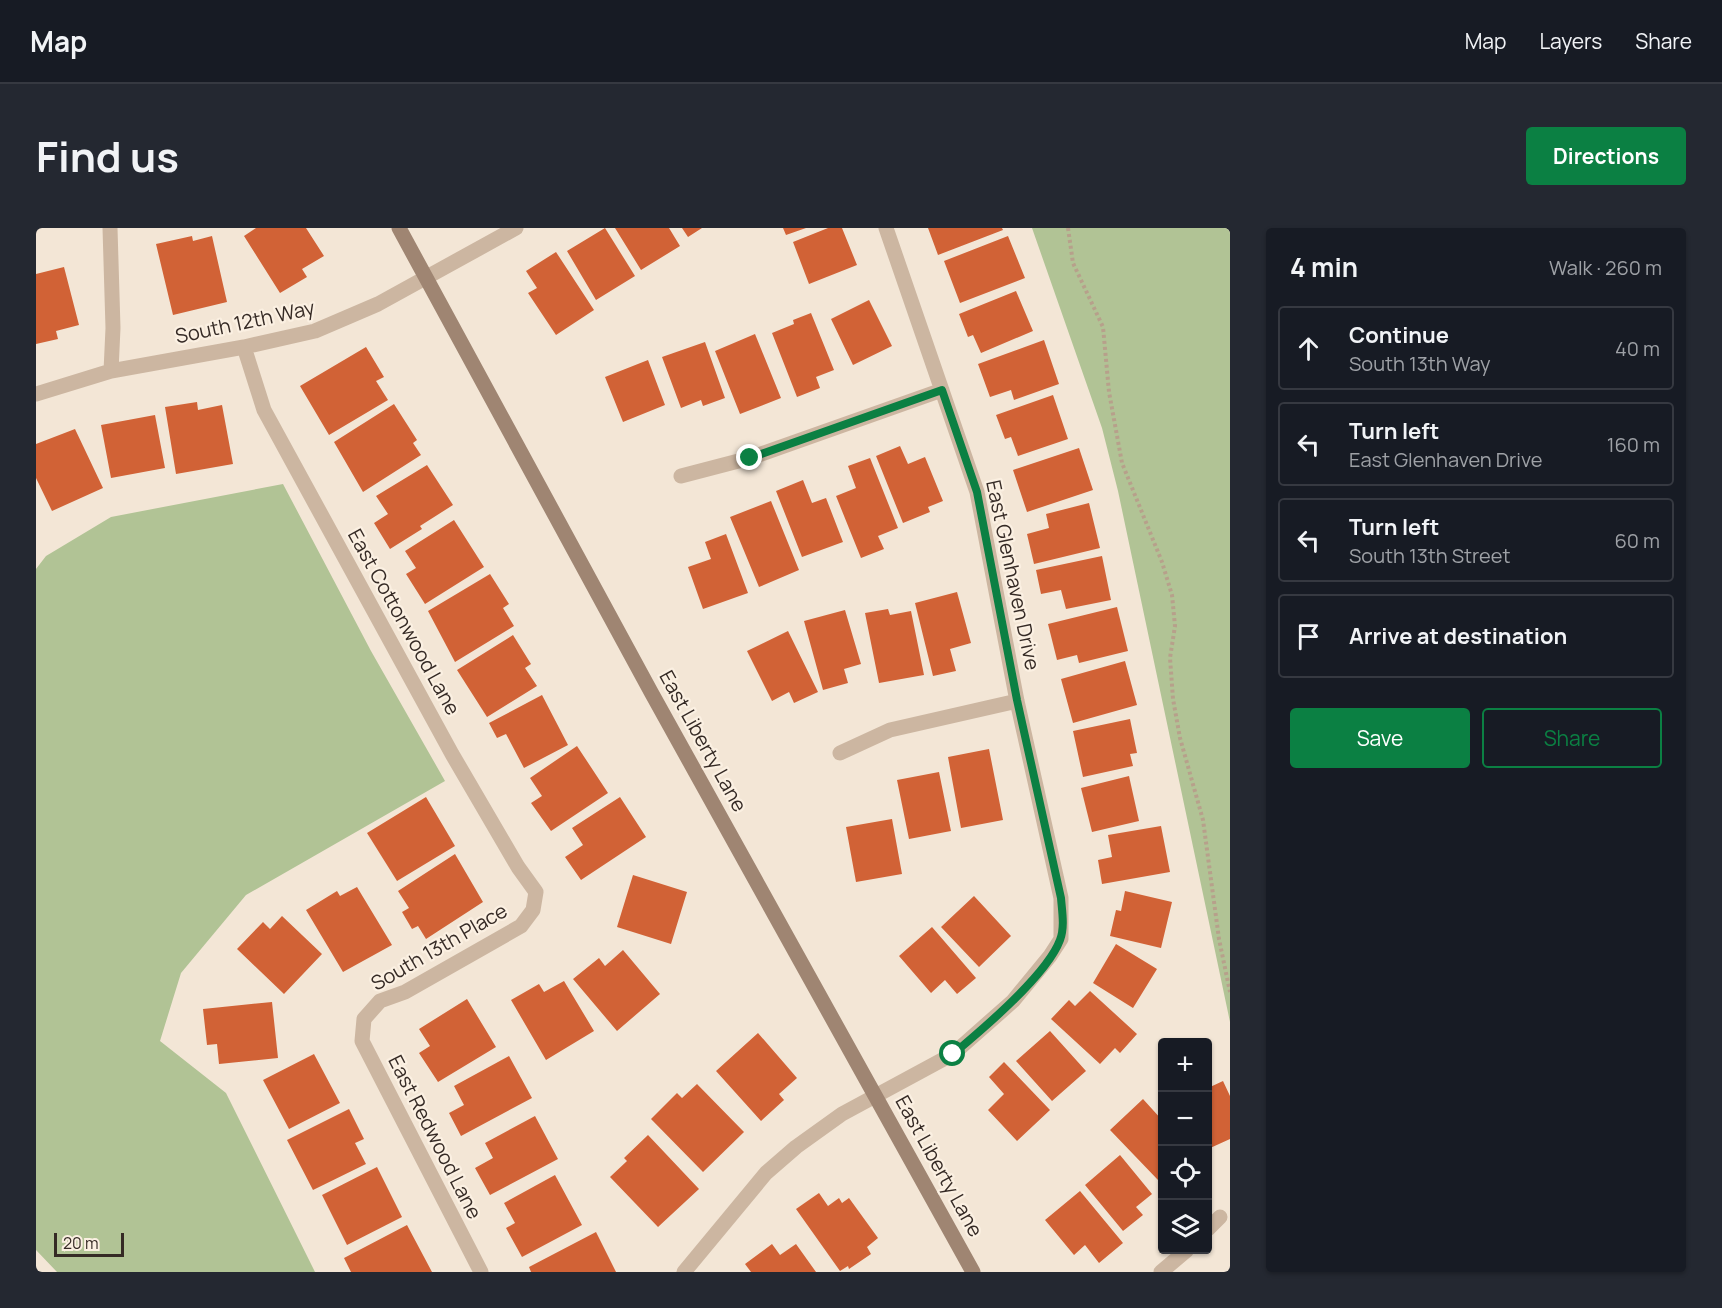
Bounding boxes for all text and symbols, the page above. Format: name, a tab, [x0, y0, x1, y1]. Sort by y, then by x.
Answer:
text: Map	[30, 22, 87, 60]
text: Map	[1465, 27, 1506, 55]
text: Layers	[1539, 27, 1602, 55]
text: Share	[1635, 27, 1692, 55]
text: Find us	[36, 127, 179, 185]
button: Directions	[1526, 127, 1686, 185]
text: 4 min	[1290, 249, 1358, 285]
text: Walk · 260 m	[1549, 254, 1662, 281]
street label: South 12th Way	[173, 293, 318, 349]
text: Continue	[1349, 320, 1449, 350]
icon: ahead	[1292, 332, 1325, 365]
text: 40 m	[1615, 335, 1660, 362]
text: South 13th Way	[1349, 350, 1491, 377]
text: Turn left	[1349, 416, 1439, 446]
icon: left	[1292, 428, 1325, 461]
text: 160 m	[1607, 431, 1660, 458]
route end	[736, 444, 762, 470]
text: East Glenhaven Drive	[1349, 446, 1542, 473]
street label: East Glenhaven Drive	[980, 477, 1047, 672]
text: Turn left	[1349, 512, 1439, 542]
street label: East Cottonwood Lane	[342, 524, 467, 720]
icon: left	[1292, 524, 1325, 557]
text: 60 m	[1614, 527, 1660, 554]
text: South 13th Street	[1349, 542, 1510, 569]
icon: arrive	[1292, 620, 1325, 653]
text: Arrive at destination	[1349, 621, 1567, 651]
street label: East Liberty Lane	[653, 665, 753, 816]
button: Save	[1290, 708, 1470, 768]
button: Share	[1482, 708, 1662, 768]
street label: South 13th Place	[366, 897, 512, 997]
map controls	[1158, 1038, 1212, 1254]
button: +	[1158, 1038, 1212, 1092]
route start	[939, 1040, 965, 1066]
street label: East Redwood Lane	[382, 1050, 488, 1223]
street label: East Liberty Lane	[889, 1090, 989, 1241]
button: −	[1158, 1092, 1212, 1146]
button: locate	[1158, 1146, 1212, 1200]
button: layers	[1158, 1200, 1212, 1254]
scale bar	[54, 1230, 124, 1258]
text: 20 m	[63, 1232, 99, 1254]

